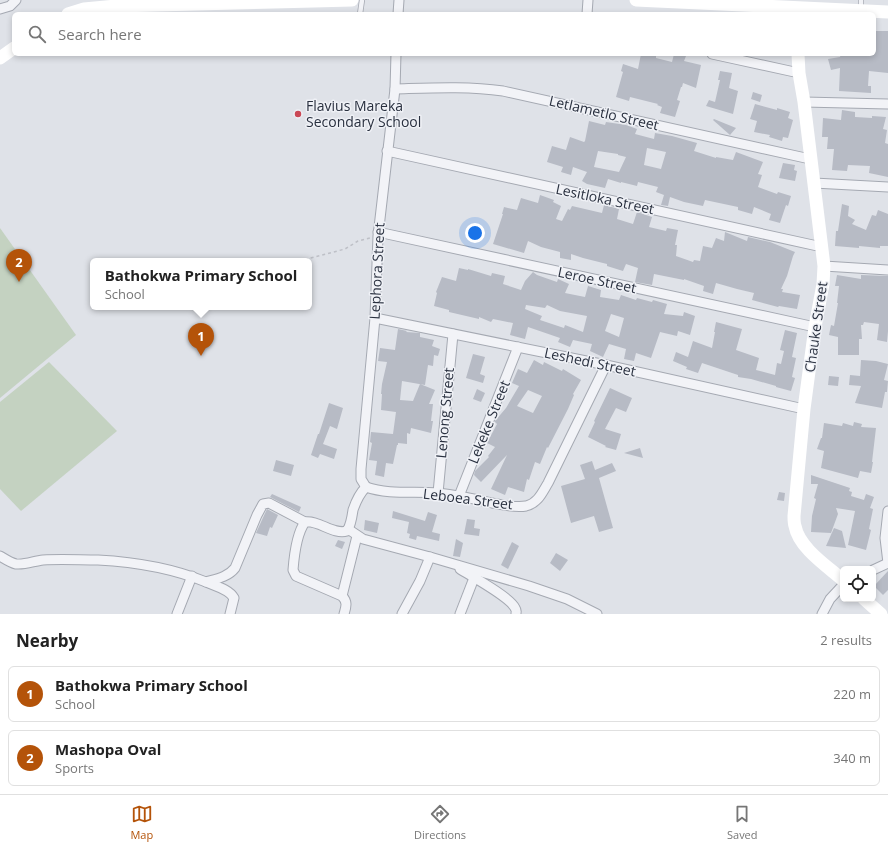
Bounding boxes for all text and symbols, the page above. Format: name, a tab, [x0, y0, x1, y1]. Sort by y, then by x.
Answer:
search box	[12, 12, 876, 56]
icon: search	[26, 23, 48, 45]
text: Search here	[58, 24, 142, 44]
street label: Letlametlo Street	[547, 91, 661, 134]
place label: Flavius Mareka Secondary School	[306, 96, 421, 131]
marker: Flavius Mareka Secondary School	[293, 109, 303, 119]
street label: Lesitloka Street	[554, 179, 656, 218]
street label: Lephora Street	[364, 222, 389, 320]
your location	[465, 223, 485, 243]
pin: 2	[6, 249, 32, 282]
popup	[90, 258, 312, 310]
street label: Leroe Street	[556, 262, 638, 297]
text: Bathokwa Primary School	[105, 265, 297, 285]
street label: Chauke Street	[800, 280, 831, 374]
text: School	[105, 285, 145, 303]
pin: 1	[188, 323, 214, 356]
street label: Leshedi Street	[543, 343, 638, 380]
street label: Lenong Street	[431, 367, 458, 459]
street label: Lekeke Street	[463, 377, 514, 466]
street label: Leboea Street	[422, 484, 514, 513]
map controls	[840, 566, 876, 602]
button: locate	[840, 566, 876, 602]
text: Nearby	[16, 629, 78, 652]
text: 2 results	[820, 631, 872, 649]
text: Bathokwa Primary School	[55, 675, 248, 695]
text: 1	[26, 685, 34, 703]
text: 220 m	[833, 685, 871, 703]
text: School	[55, 695, 95, 713]
text: Mashopa Oval	[55, 739, 161, 759]
text: 2	[26, 749, 34, 767]
text: 340 m	[833, 749, 871, 767]
text: Sports	[55, 759, 94, 777]
tab: Map	[130, 803, 153, 842]
tab: Directions	[414, 803, 466, 842]
tab: Saved	[727, 803, 758, 842]

